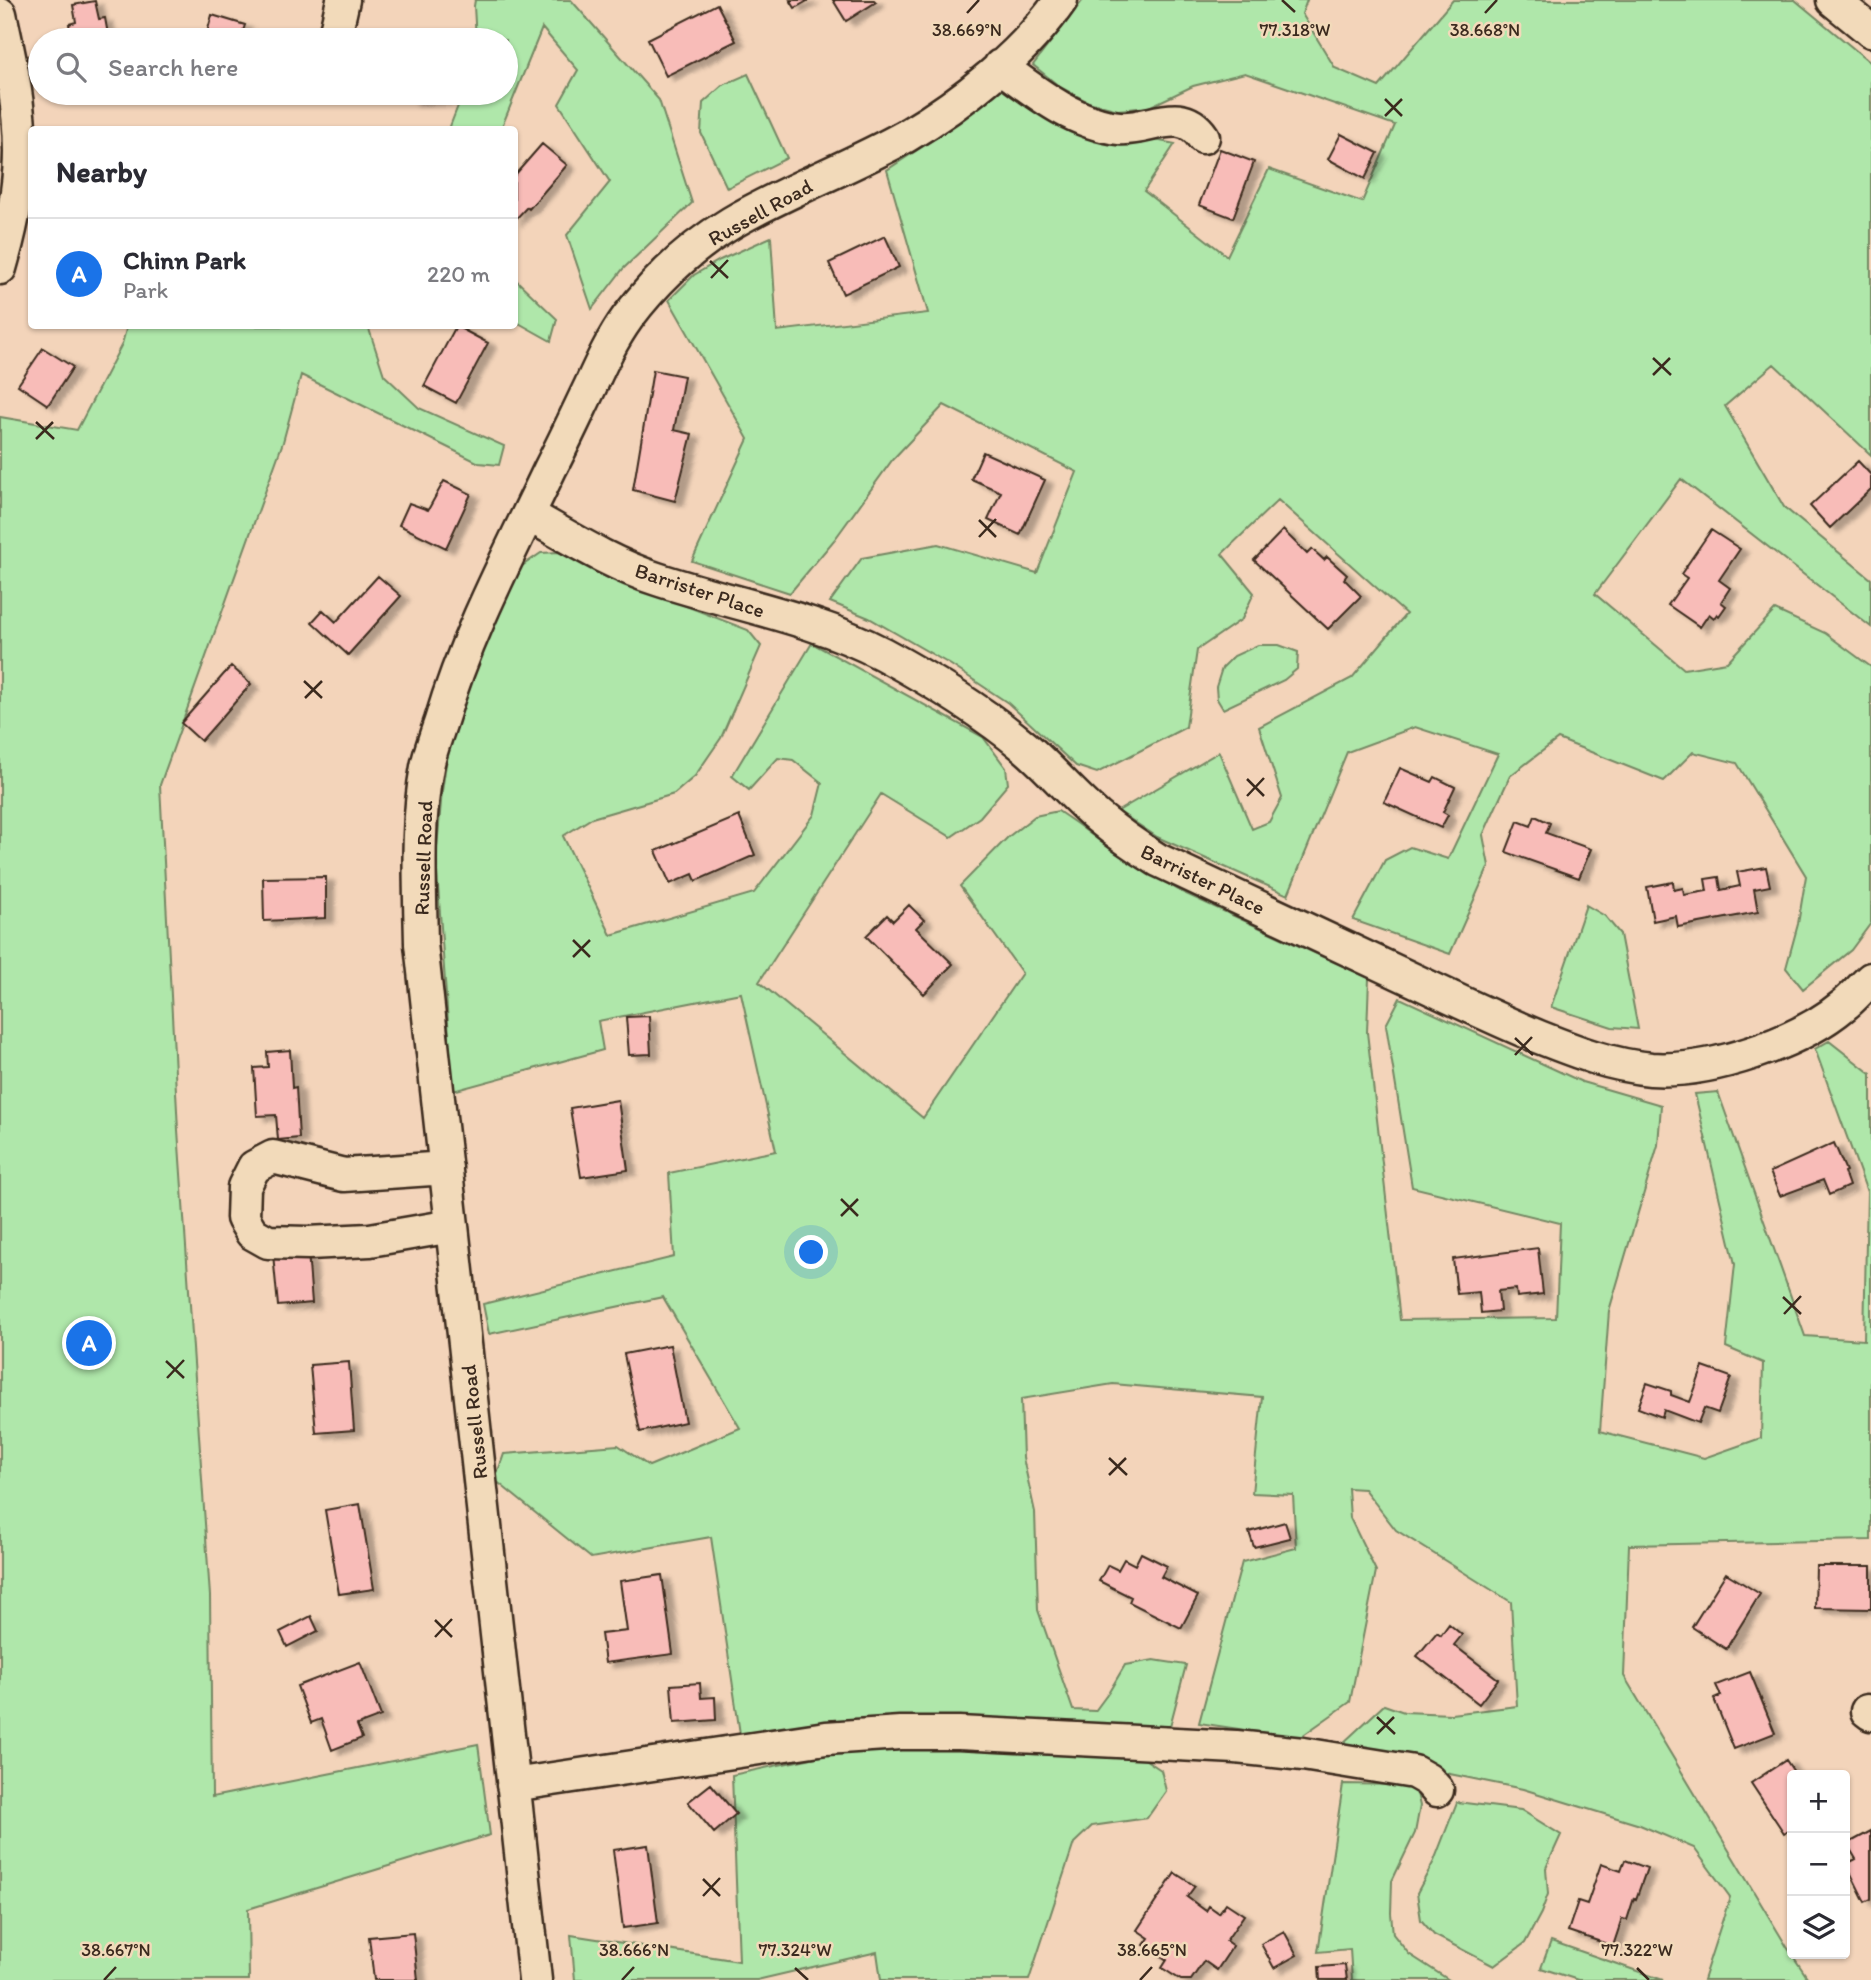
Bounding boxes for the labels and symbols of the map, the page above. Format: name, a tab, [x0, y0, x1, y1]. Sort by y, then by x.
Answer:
text: 38.669°N	[932, 19, 1002, 41]
text: 77.318°W	[1259, 19, 1331, 41]
text: 38.668°N	[1450, 19, 1520, 41]
street label: Russell Road	[704, 173, 816, 251]
street label: Barrister Place	[632, 557, 768, 623]
street label: Russell Road	[408, 800, 438, 916]
street label: Barrister Place	[1137, 838, 1269, 920]
your location	[794, 1235, 828, 1269]
pin: A	[66, 1317, 112, 1369]
street label: Russell Road	[456, 1363, 492, 1481]
text: 38.667°N	[81, 1939, 151, 1961]
text: 38.666°N	[599, 1939, 669, 1961]
text: 77.324°W	[758, 1939, 832, 1961]
text: 38.665°N	[1117, 1939, 1187, 1961]
text: 77.322°W	[1601, 1939, 1673, 1961]

